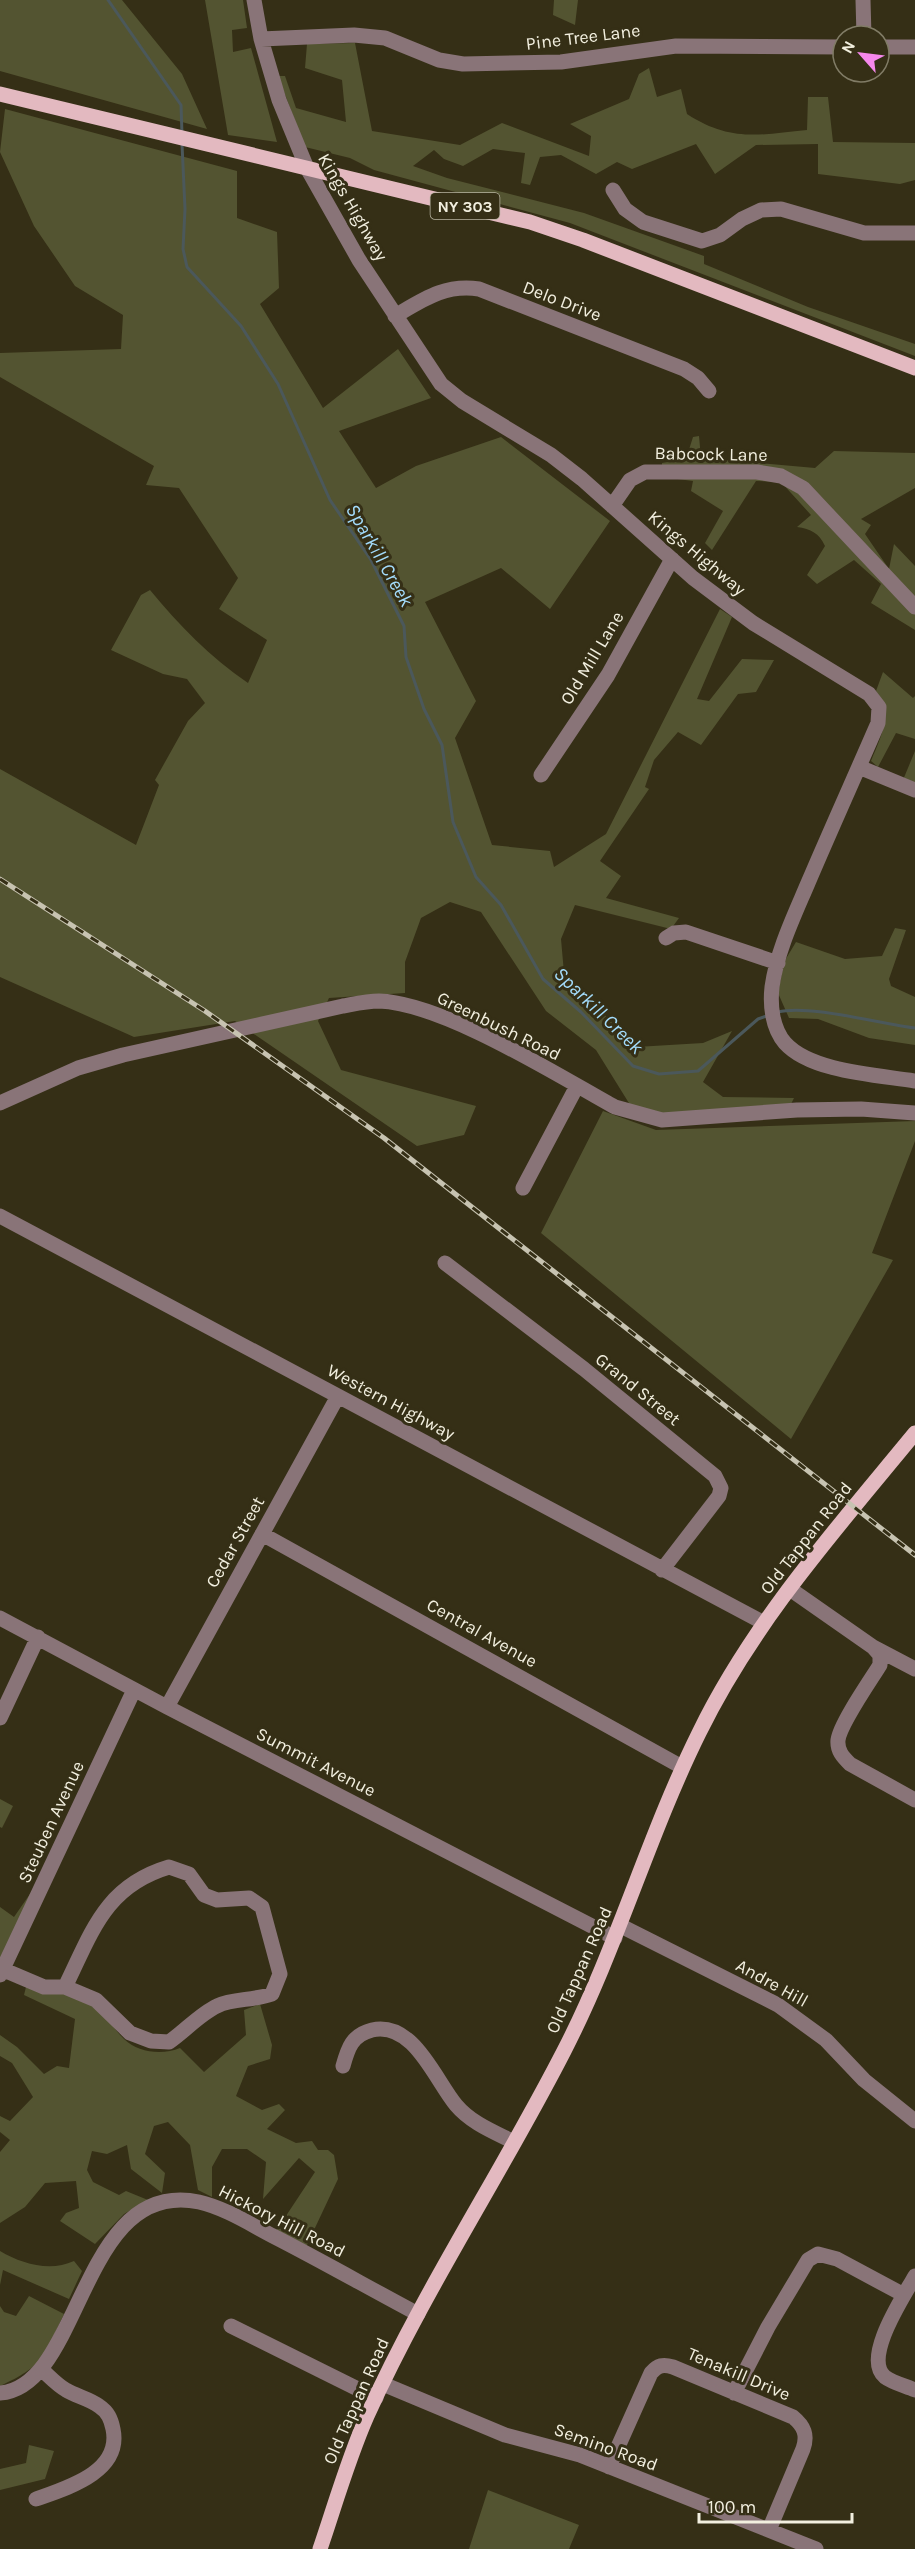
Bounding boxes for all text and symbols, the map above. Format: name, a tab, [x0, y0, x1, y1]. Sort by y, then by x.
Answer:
street label: Pine Tree Lane	[525, 19, 641, 55]
north arrow	[831, 24, 891, 84]
text: N	[837, 38, 859, 57]
street label: Kings Highway	[313, 149, 393, 265]
road number: NY 303	[430, 193, 500, 219]
street label: Delo Drive	[520, 276, 604, 326]
street label: Babcock Lane	[654, 442, 768, 466]
water label: Sparkill Creek	[341, 500, 419, 612]
street label: Kings Highway	[644, 506, 751, 601]
street label: Old Mill Lane	[556, 607, 628, 709]
water label: Sparkill Creek	[549, 962, 649, 1059]
street label: Greenbush Road	[433, 987, 565, 1065]
street label: Grand Street	[591, 1348, 685, 1430]
street label: Western Highway	[323, 1359, 459, 1445]
street label: Old Tappan Road	[755, 1477, 857, 1599]
street label: Cedar Street	[201, 1492, 269, 1592]
street label: Central Avenue	[423, 1594, 541, 1672]
street label: Summit Avenue	[253, 1722, 379, 1802]
street label: Steuben Avenue	[13, 1757, 89, 1887]
street label: Old Tappan Road	[541, 1903, 617, 2037]
street label: Andre Hill	[732, 1954, 812, 2012]
street label: Hickory Hill Road	[215, 2180, 349, 2262]
street label: Old Tappan Road	[318, 2334, 394, 2468]
street label: Tenakill Drive	[684, 2342, 794, 2406]
street label: Semino Road	[551, 2418, 661, 2476]
scale bar	[699, 2486, 852, 2524]
text: 100 m	[708, 2496, 756, 2518]

